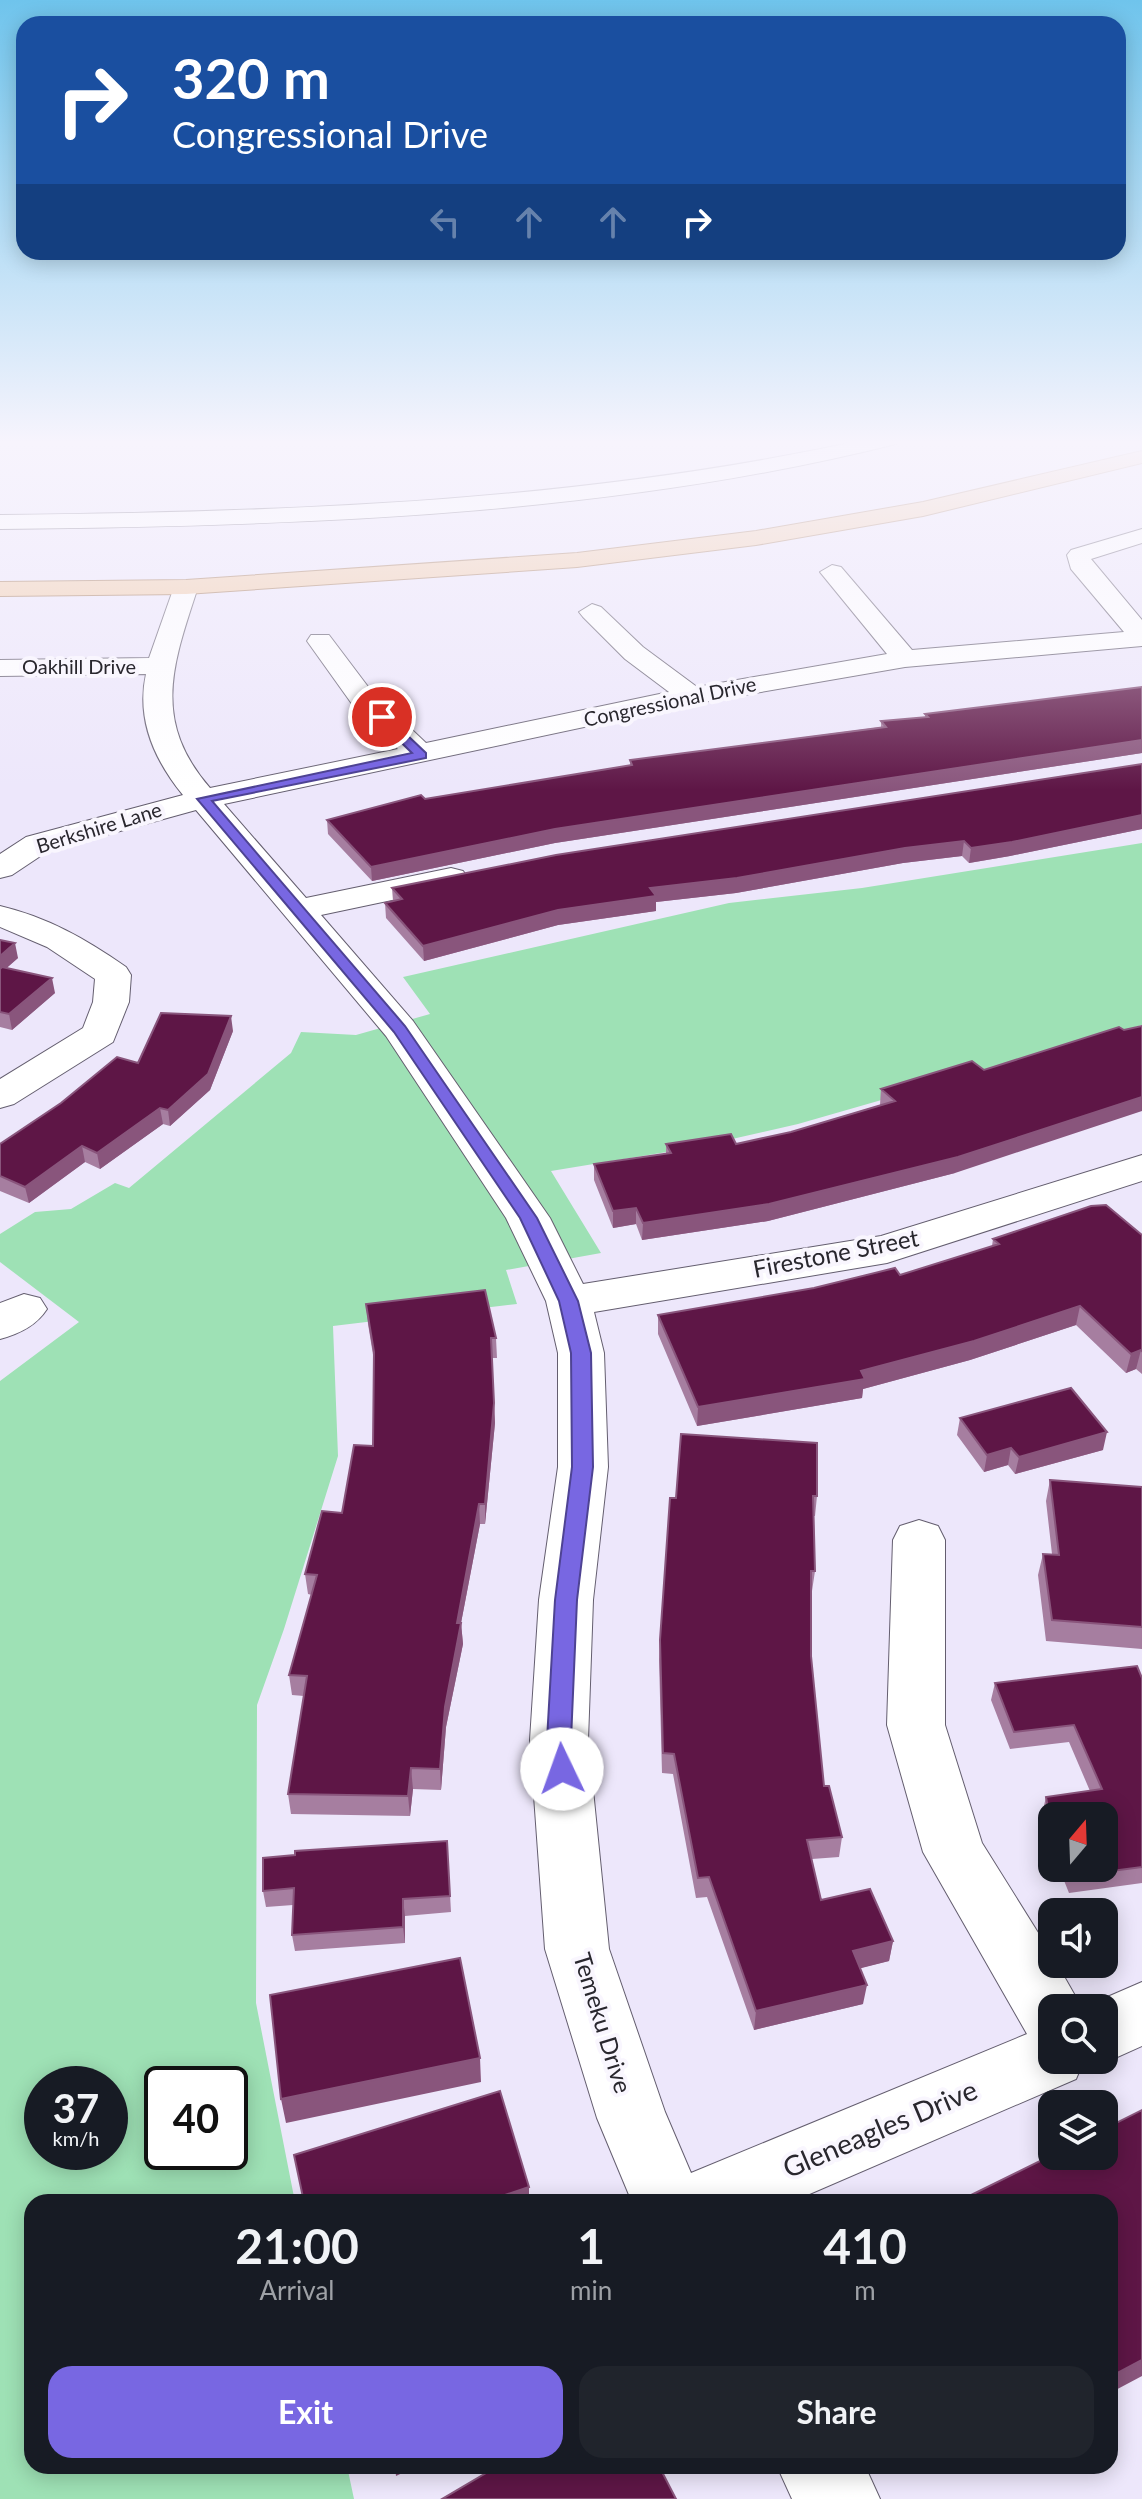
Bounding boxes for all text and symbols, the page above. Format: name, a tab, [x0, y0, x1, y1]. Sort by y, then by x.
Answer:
text: 320 m	[172, 44, 330, 111]
icon: right	[40, 48, 144, 152]
text: Congressional Drive	[172, 112, 488, 156]
icon: left	[423, 200, 467, 244]
icon: ahead	[507, 200, 551, 244]
icon: ahead	[591, 200, 635, 244]
icon: right	[675, 200, 719, 244]
street label: Oakhill Drive	[22, 654, 136, 678]
street label: Congressional Drive	[581, 671, 758, 731]
pin	[348, 683, 416, 751]
icon: arrive	[360, 695, 404, 739]
street label: Berkshire Lane	[33, 797, 164, 858]
street label: Firestone Street	[750, 1222, 921, 1283]
position arrow	[520, 1727, 604, 1811]
north arrow	[1038, 1802, 1118, 1882]
map controls	[1038, 1802, 1118, 2170]
button: sound	[1038, 1898, 1118, 1978]
street label: Temeku Drive	[568, 1949, 639, 2096]
button: search	[1038, 1994, 1118, 2074]
speed limit sign: 40	[144, 2066, 248, 2170]
street label: Gleneagles Drive	[777, 2072, 982, 2184]
text: 37	[53, 2084, 99, 2132]
button: layers	[1038, 2090, 1118, 2170]
text: km/h	[53, 2126, 99, 2150]
text: 21:00	[235, 2217, 359, 2274]
text: 1	[577, 2217, 605, 2274]
text: 410	[823, 2217, 907, 2274]
text: Arrival	[260, 2274, 334, 2306]
text: min	[570, 2274, 612, 2306]
text: m	[854, 2274, 876, 2306]
button: Exit	[48, 2366, 563, 2458]
button: Share	[579, 2366, 1094, 2458]

